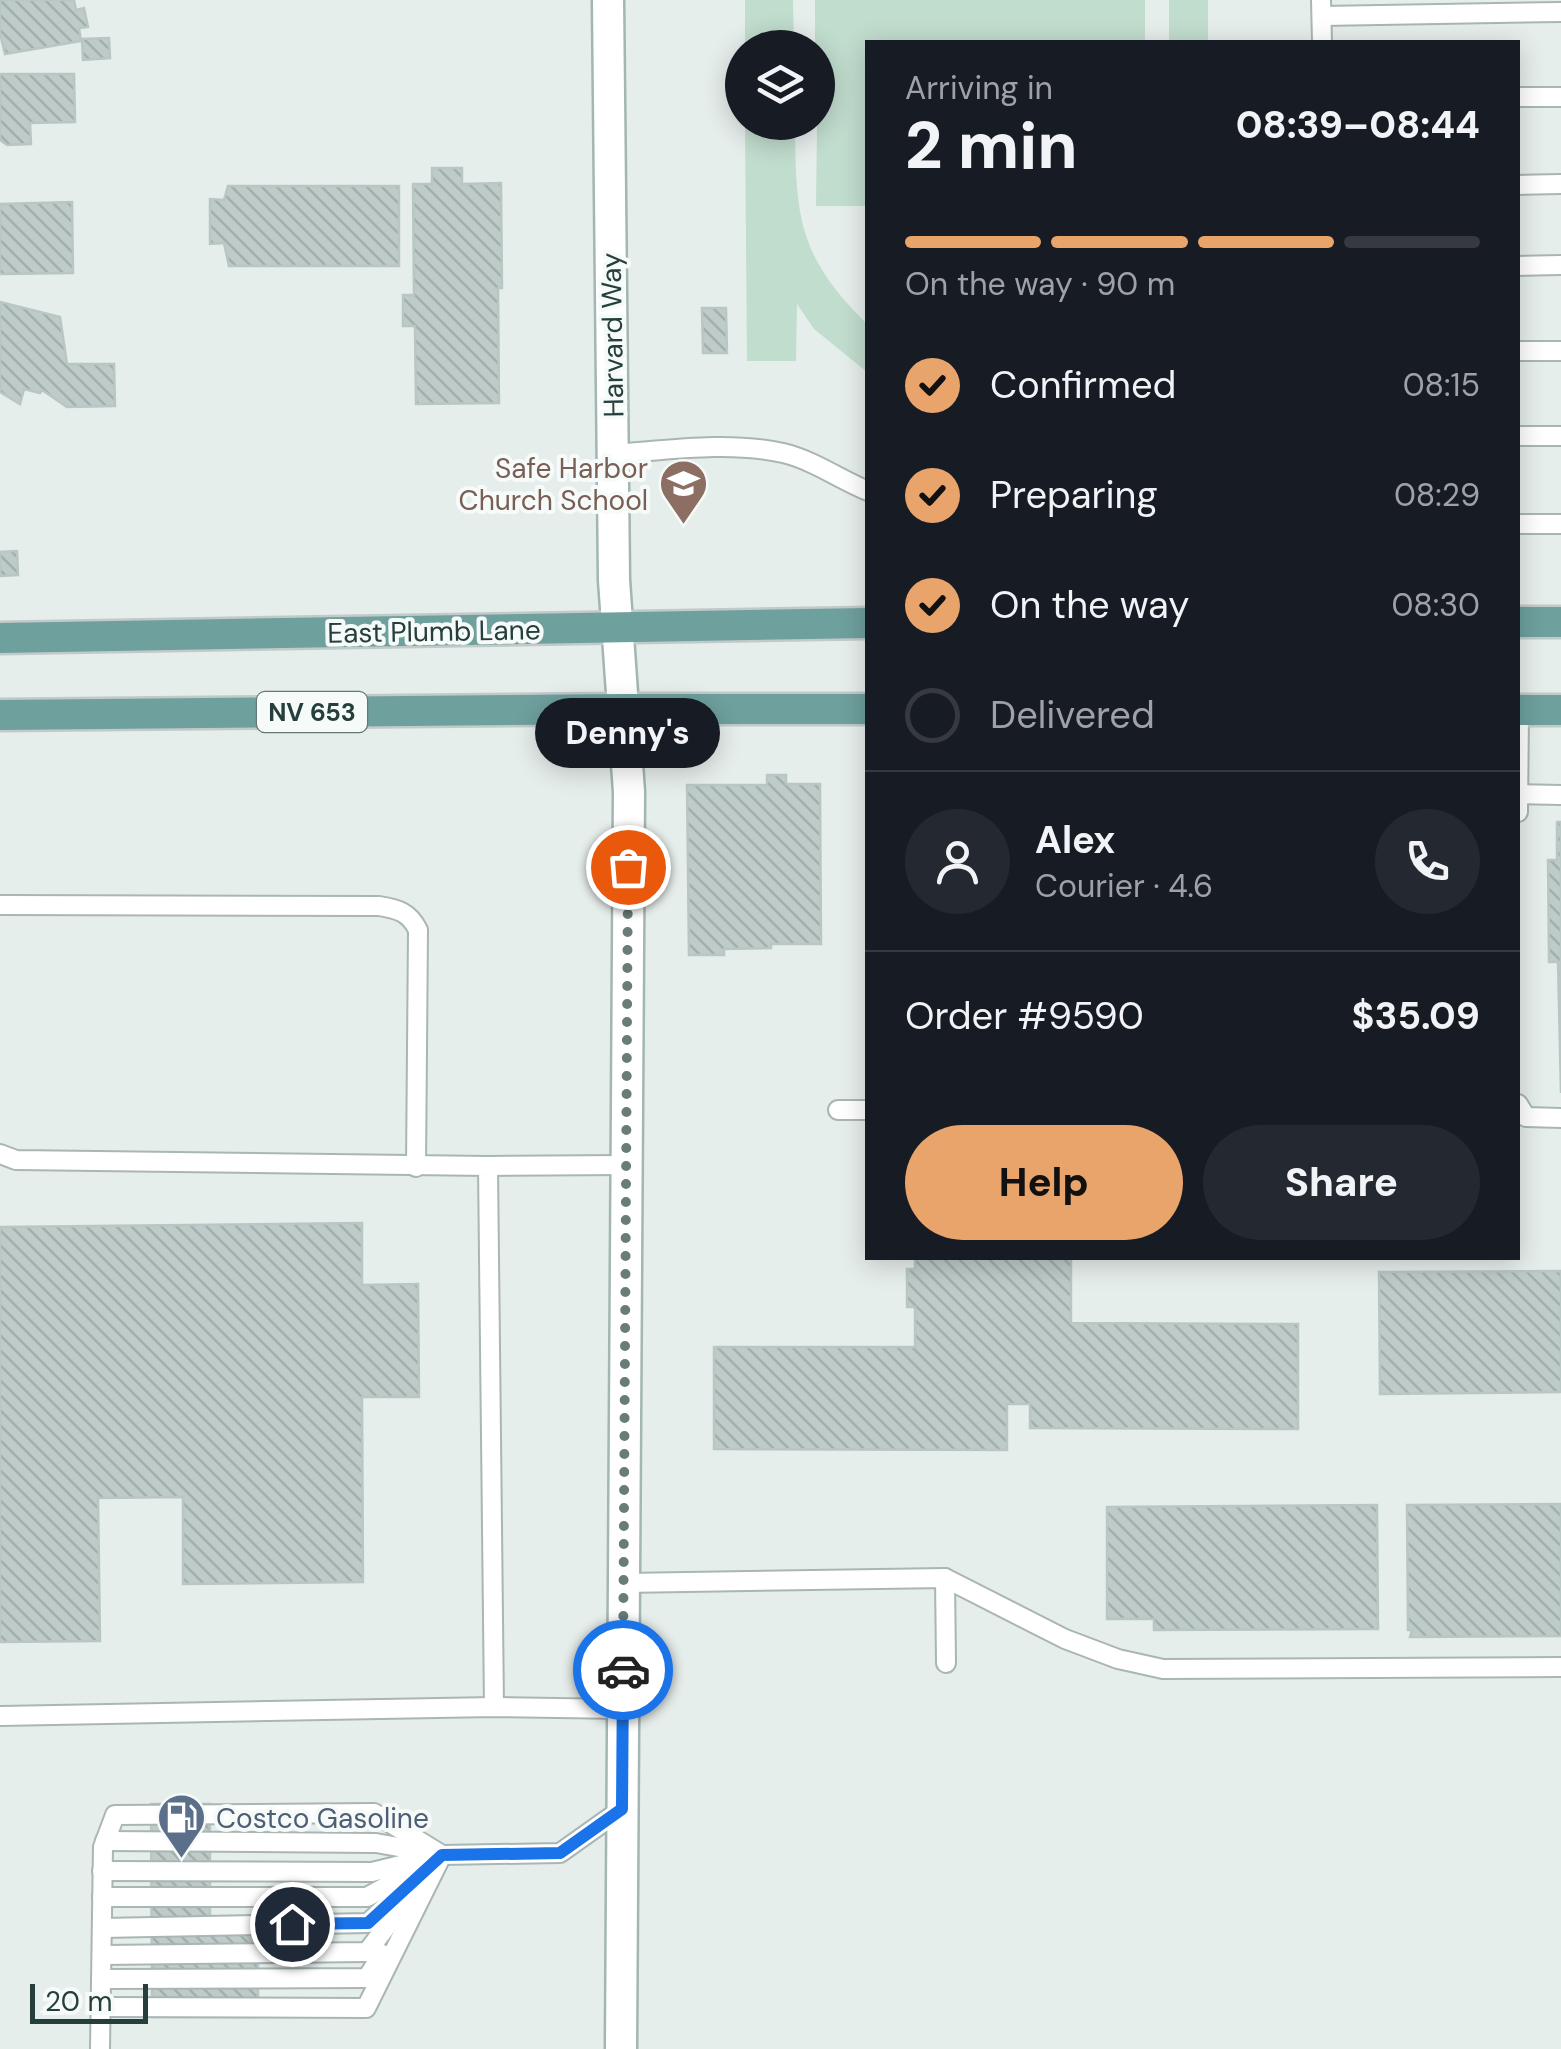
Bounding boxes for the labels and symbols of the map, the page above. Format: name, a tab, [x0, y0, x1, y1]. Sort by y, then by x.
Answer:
street label: Harvard Way	[593, 252, 632, 418]
place label: Safe Harbor Church School	[459, 450, 648, 519]
school or university icon: Safe Harbor Church School	[657, 458, 709, 526]
street label: East Plumb Lane	[327, 611, 541, 652]
road number: NV 653	[257, 692, 367, 732]
callout: Denny's	[536, 697, 720, 767]
pin	[586, 825, 671, 910]
courier	[573, 1620, 673, 1720]
fuel station icon: Costco Gasoline	[155, 1792, 207, 1860]
place label: Costco Gasoline	[216, 1800, 429, 1837]
pin	[250, 1882, 335, 1967]
scale bar	[30, 1979, 148, 2024]

